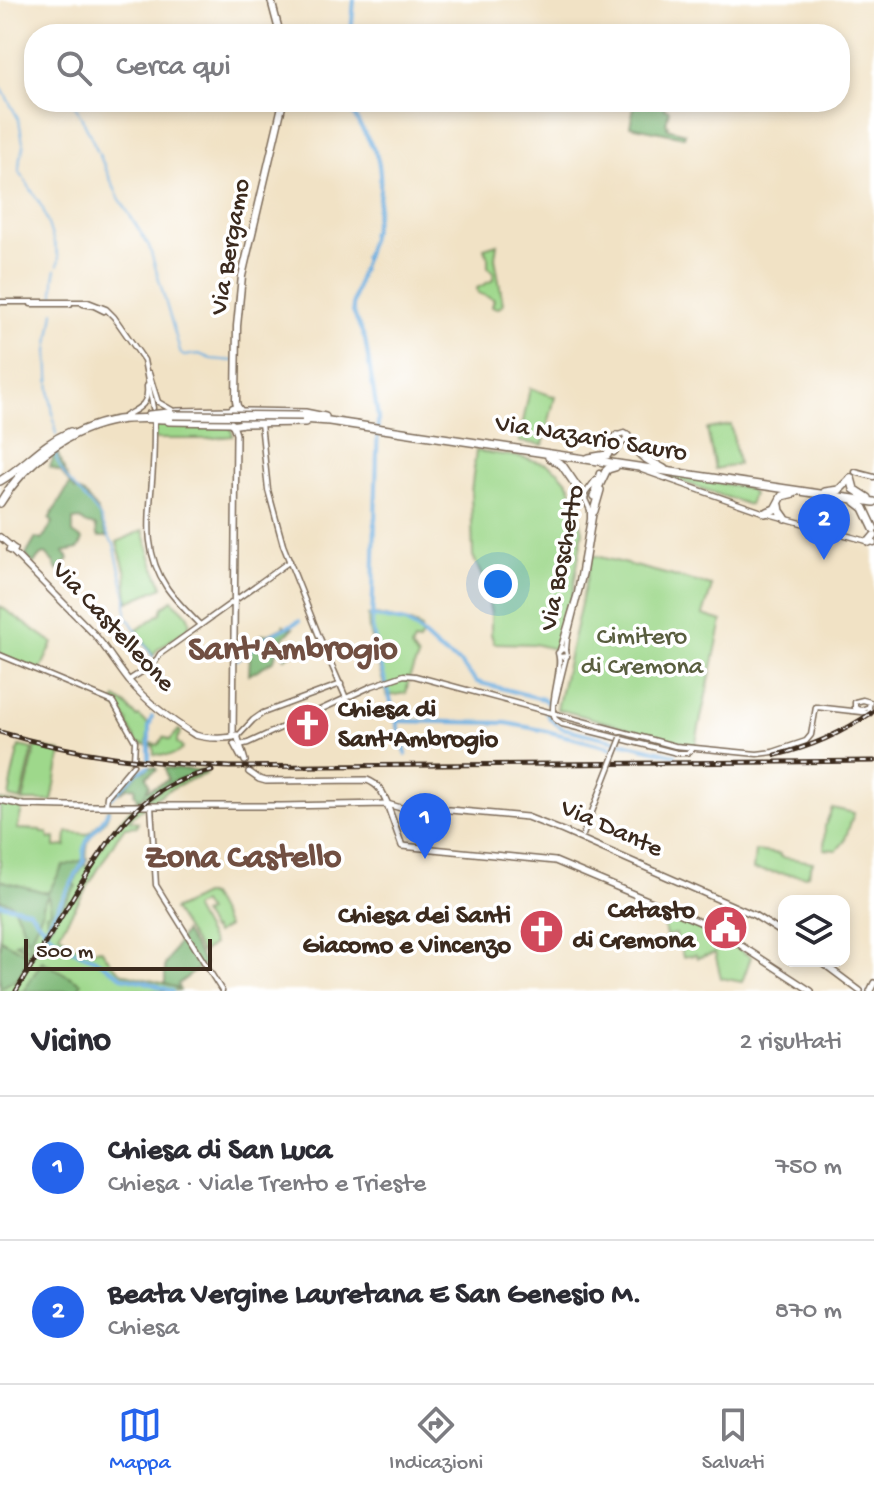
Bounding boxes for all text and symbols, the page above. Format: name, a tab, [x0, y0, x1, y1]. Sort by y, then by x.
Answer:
search box	[24, 24, 850, 112]
icon: search	[52, 46, 96, 90]
text: Cerca qui	[116, 51, 231, 86]
street label: Via Bergamo	[205, 176, 259, 319]
street label: Via Nazario Sauro	[492, 409, 689, 470]
street label: Via Boschetto	[534, 482, 593, 635]
pin: 2	[798, 494, 850, 560]
street label: Via Castelleone	[43, 556, 181, 700]
your location	[478, 564, 518, 604]
park label: Cimitero di Cremona	[581, 623, 705, 684]
district label: Sant'Ambrogio	[188, 632, 398, 672]
place label: Chiesa di Sant'Ambrogio	[338, 696, 499, 757]
church icon: Chiesa di Sant'Ambrogio	[283, 702, 331, 750]
pin: 1	[399, 793, 451, 859]
street label: Via Dante	[554, 793, 667, 866]
district label: Zona Castello	[145, 840, 342, 880]
map controls	[778, 895, 850, 967]
button: layers	[778, 895, 850, 967]
place label: Catasto di Cremona	[573, 897, 697, 958]
place label: Chiesa dei Santi Giacomo e Vincenzo	[302, 902, 511, 963]
public building icon: Catasto di Cremona	[702, 903, 750, 951]
church icon: Chiesa dei Santi Giacomo e Vincenzo	[518, 908, 566, 956]
scale bar	[24, 935, 212, 971]
text: 500 m	[36, 940, 93, 966]
text: Vicino	[32, 1023, 111, 1063]
text: 2 risultati	[739, 1028, 842, 1059]
text: Chiesa di San Luca	[108, 1135, 332, 1170]
text: 1	[53, 1153, 63, 1184]
text: 750 m	[775, 1153, 842, 1184]
text: Chiesa · Viale Trento e Trieste	[108, 1170, 426, 1201]
text: Beata Vergine Lauretana E San Genesio M.	[108, 1279, 642, 1314]
text: 2	[52, 1297, 64, 1328]
text: 870 m	[775, 1297, 842, 1328]
text: Chiesa	[108, 1314, 179, 1345]
tab: Mappa	[109, 1403, 171, 1477]
tab: Indicazioni	[389, 1403, 483, 1477]
tab: Salvati	[702, 1403, 765, 1477]

